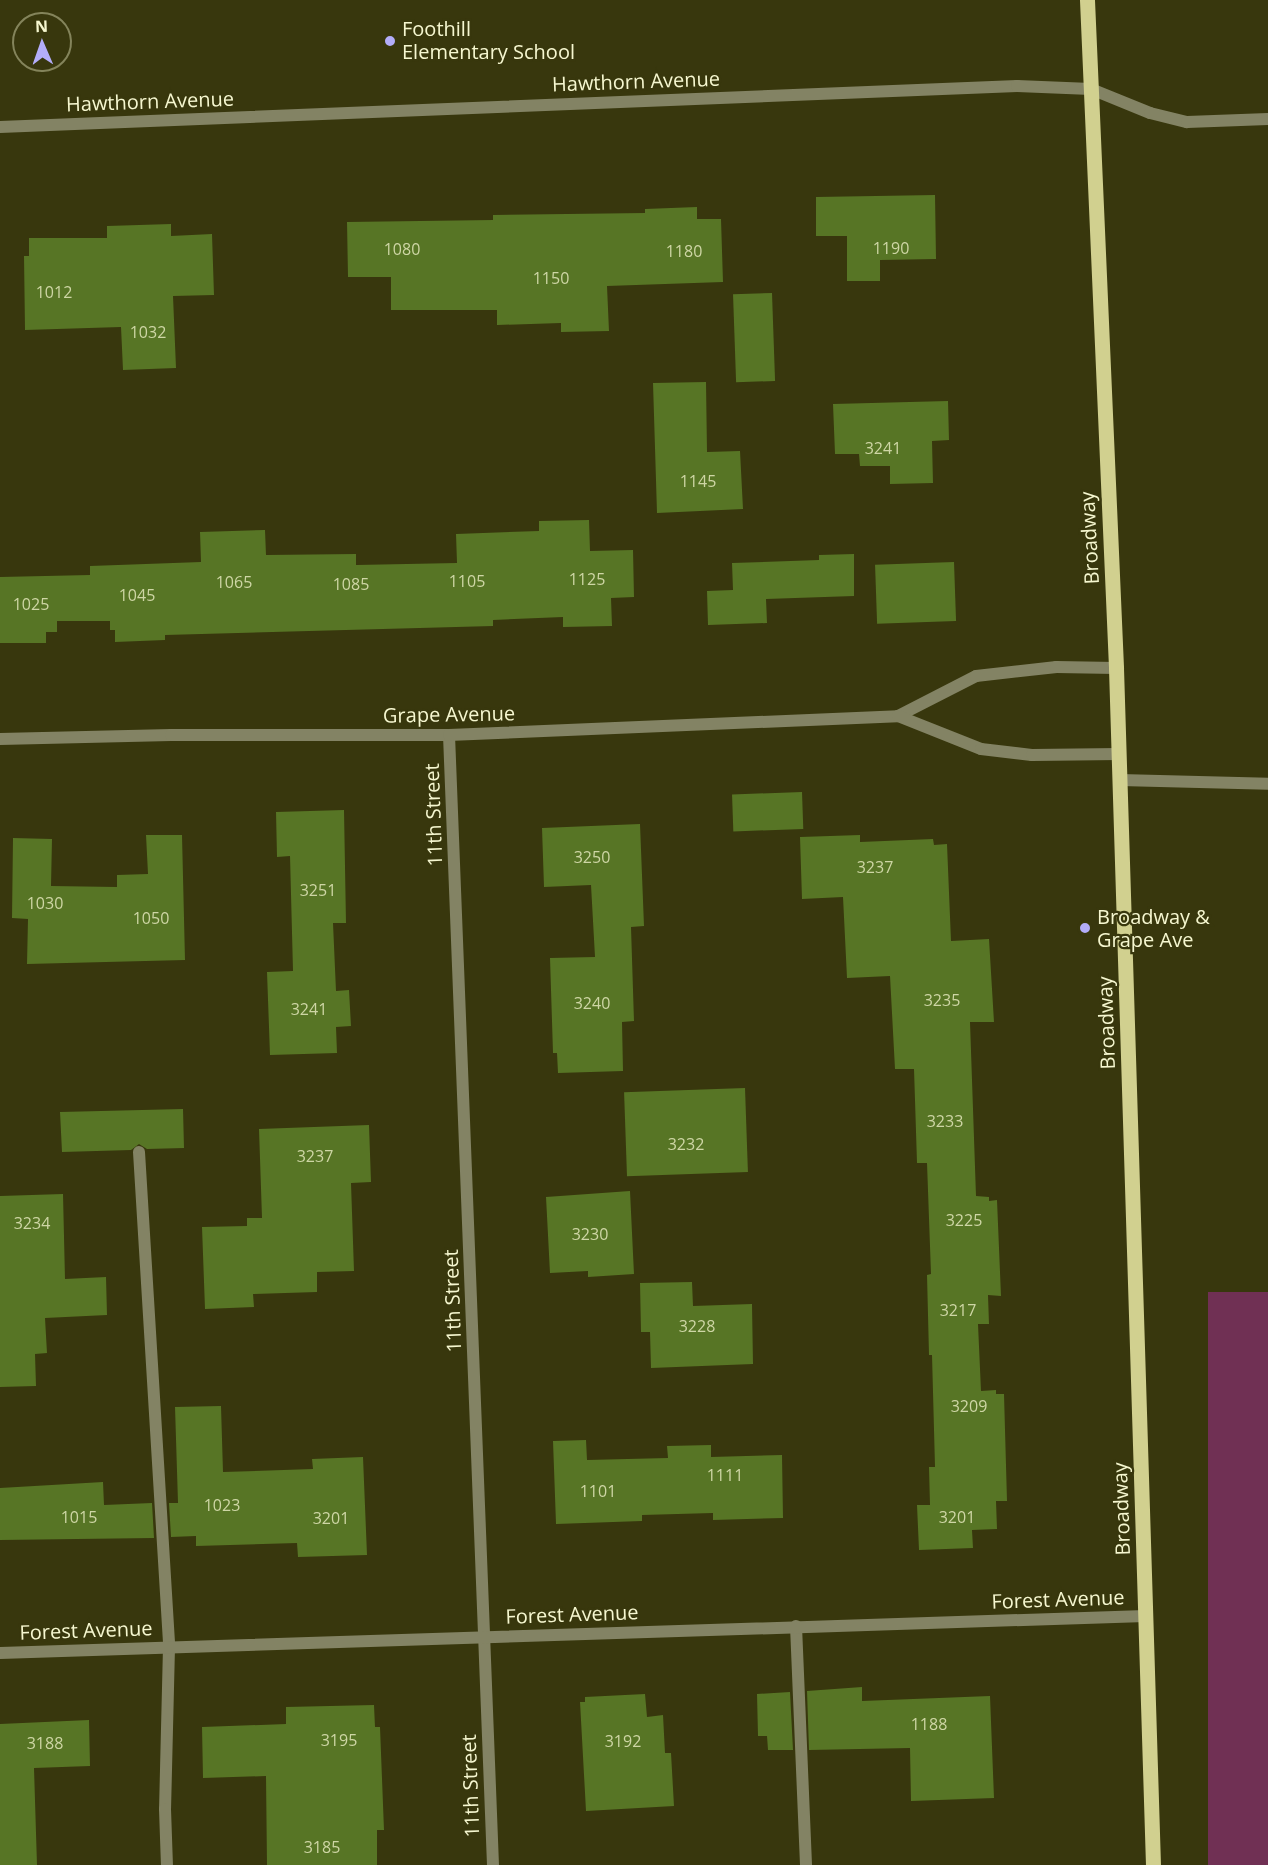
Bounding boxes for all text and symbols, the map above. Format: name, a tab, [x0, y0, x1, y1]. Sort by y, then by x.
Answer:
north arrow	[12, 12, 72, 72]
text: N	[35, 15, 48, 37]
place label: Foothill Elementary School	[402, 17, 575, 64]
marker: Foothill Elementary School	[383, 34, 397, 48]
street label: Hawthorn Avenue	[552, 66, 720, 96]
street label: Hawthorn Avenue	[66, 86, 234, 116]
house number: 1190	[873, 238, 909, 258]
house number: 1080	[384, 239, 420, 259]
house number: 1180	[666, 241, 702, 261]
house number: 1150	[533, 268, 569, 288]
house number: 1012	[36, 282, 72, 302]
house number: 1032	[130, 322, 166, 342]
house number: 3241	[865, 438, 901, 458]
house number: 1145	[680, 471, 716, 491]
street label: Broadway	[1075, 491, 1103, 585]
house number: 1125	[569, 569, 605, 589]
house number: 1105	[449, 571, 485, 591]
house number: 1065	[216, 572, 252, 592]
house number: 1085	[333, 574, 369, 594]
house number: 1045	[119, 585, 155, 605]
house number: 1025	[13, 594, 49, 614]
street label: Grape Avenue	[383, 701, 515, 727]
street label: 11th Street	[419, 763, 447, 867]
house number: 3250	[574, 847, 610, 867]
house number: 3237	[857, 857, 893, 877]
house number: 3251	[300, 880, 336, 900]
house number: 1030	[27, 893, 63, 913]
place label: Broadway & Grape Ave	[1097, 904, 1210, 951]
house number: 1050	[133, 908, 169, 928]
marker: Broadway & Grape Ave	[1078, 921, 1092, 935]
street label: Broadway	[1092, 976, 1120, 1070]
house number: 3235	[924, 990, 960, 1010]
house number: 3240	[574, 993, 610, 1013]
house number: 3241	[291, 999, 327, 1019]
house number: 3233	[927, 1111, 963, 1131]
house number: 3232	[668, 1134, 704, 1154]
house number: 3237	[297, 1146, 333, 1166]
house number: 3225	[946, 1210, 982, 1230]
house number: 3234	[14, 1213, 50, 1233]
house number: 3230	[572, 1224, 608, 1244]
street label: 11th Street	[438, 1249, 466, 1353]
house number: 3217	[940, 1300, 976, 1320]
house number: 3228	[679, 1316, 715, 1336]
house number: 3209	[951, 1396, 987, 1416]
street label: Broadway	[1107, 1462, 1135, 1556]
house number: 1111	[707, 1465, 743, 1485]
house number: 1101	[580, 1481, 616, 1501]
house number: 1023	[204, 1495, 240, 1515]
house number: 1015	[61, 1507, 97, 1527]
house number: 3201	[939, 1507, 975, 1527]
house number: 3201	[313, 1508, 349, 1528]
street label: Forest Avenue	[991, 1585, 1125, 1613]
street label: Forest Avenue	[505, 1600, 639, 1628]
street label: Forest Avenue	[19, 1616, 153, 1644]
house number: 1188	[911, 1714, 947, 1734]
house number: 3195	[321, 1730, 357, 1750]
house number: 3192	[605, 1731, 641, 1751]
house number: 3188	[27, 1733, 63, 1753]
street label: 11th Street	[456, 1734, 484, 1838]
house number: 3185	[304, 1837, 340, 1857]

